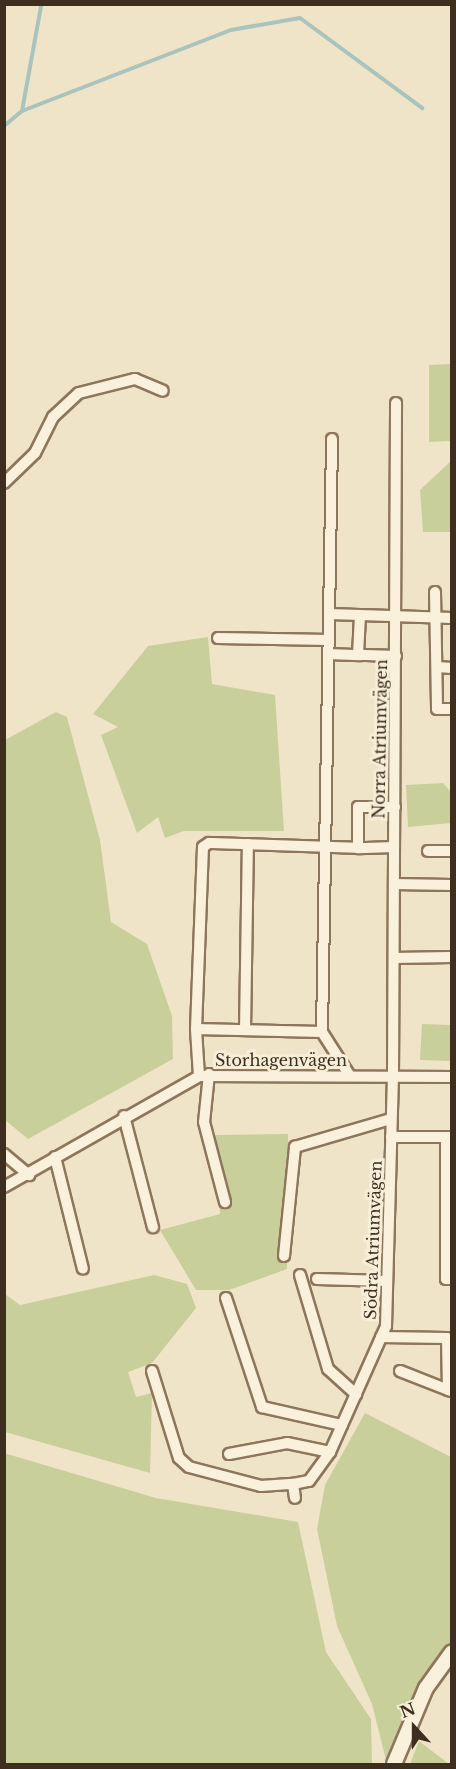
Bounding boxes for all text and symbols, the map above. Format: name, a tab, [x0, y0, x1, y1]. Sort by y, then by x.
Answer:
street label: Norra Atriumvägen	[369, 659, 391, 819]
street label: Storhagenvägen	[215, 1050, 347, 1070]
street label: Södra Atriumvägen	[361, 1160, 385, 1320]
north arrow	[384, 1697, 444, 1757]
text: N	[397, 1698, 418, 1722]

